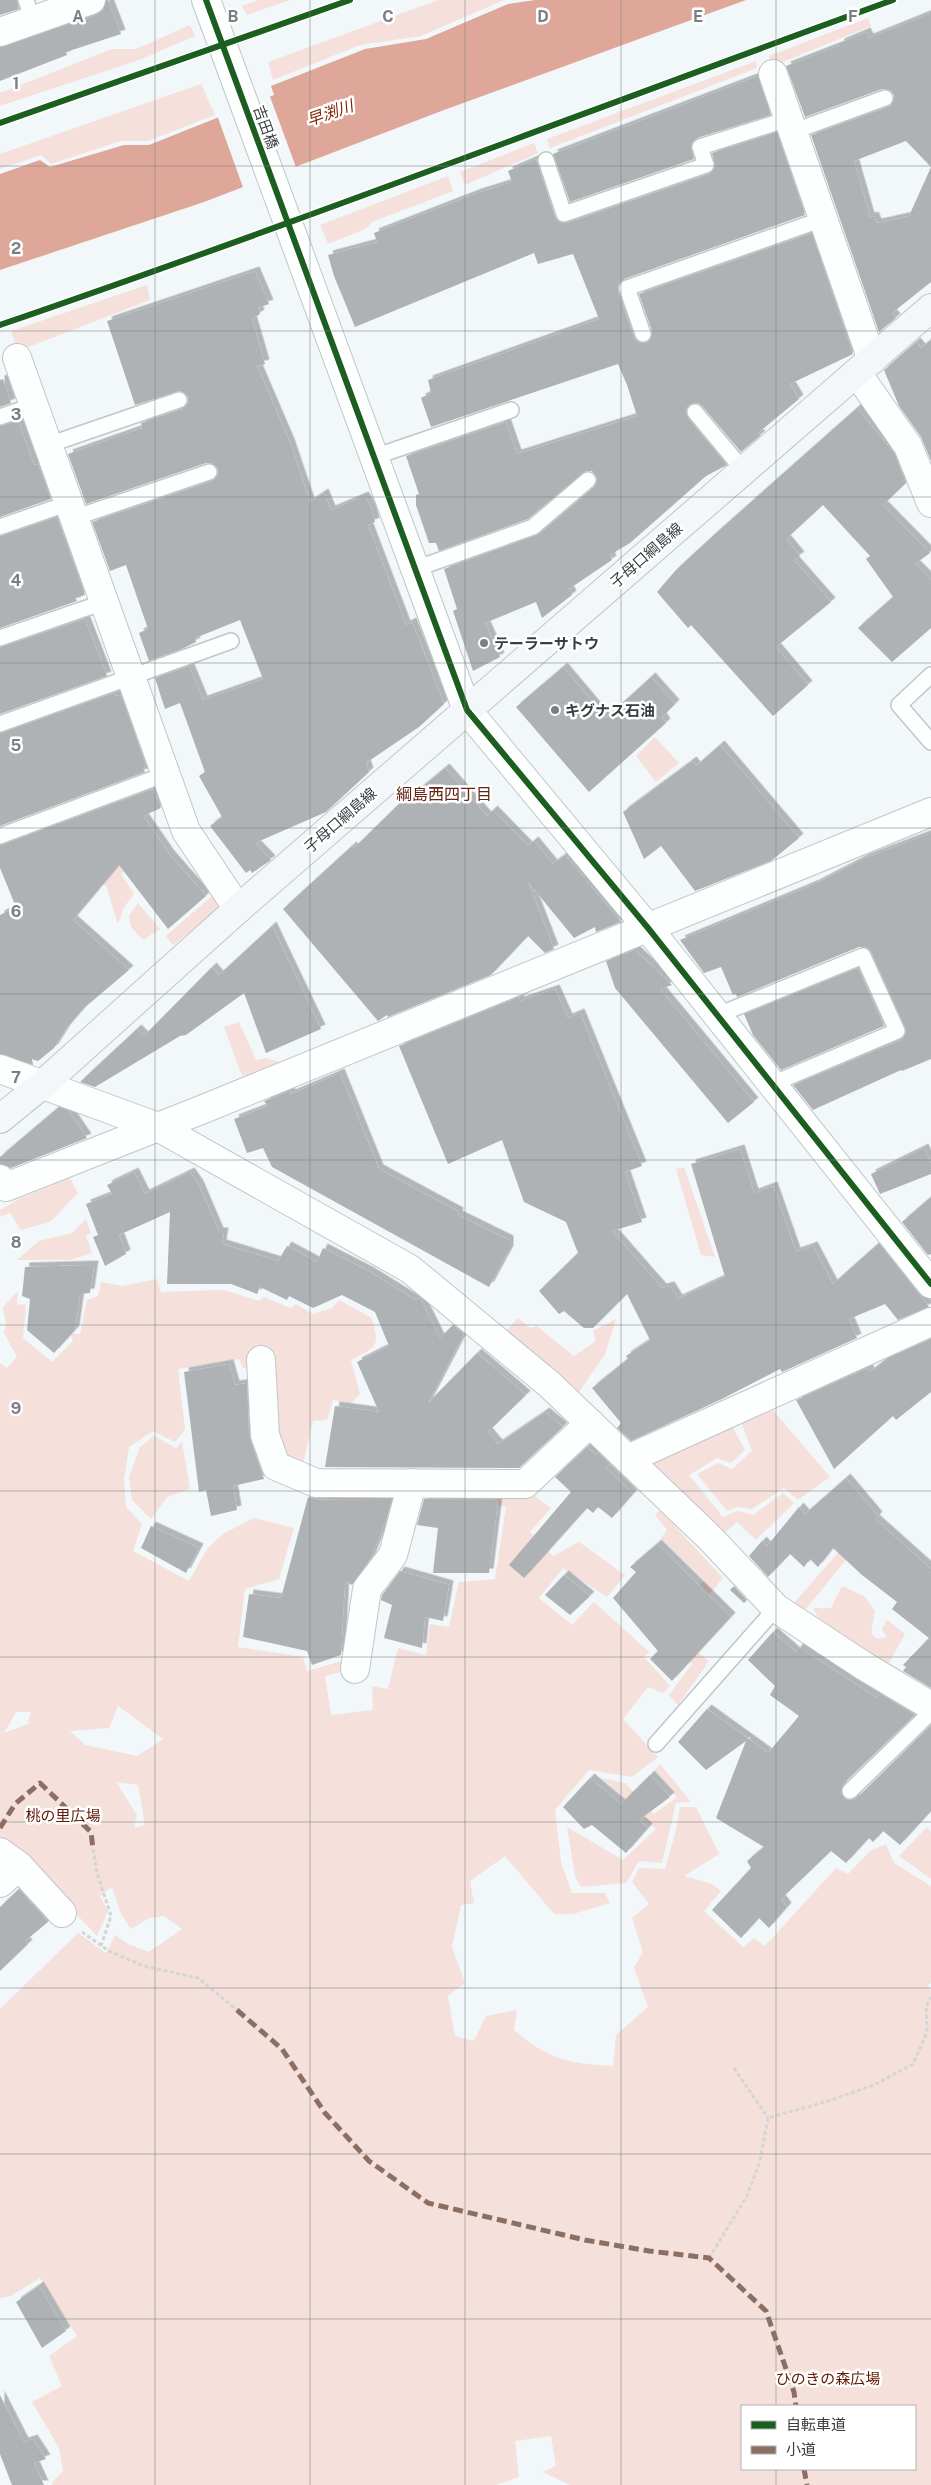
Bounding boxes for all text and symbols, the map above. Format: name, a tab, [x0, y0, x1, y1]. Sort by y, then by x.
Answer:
text: A	[72, 7, 84, 26]
text: B	[228, 7, 239, 26]
text: C	[382, 7, 394, 26]
text: D	[537, 7, 549, 26]
text: E	[693, 7, 703, 26]
text: F	[848, 7, 858, 26]
text: 1	[13, 74, 19, 93]
water label: 早渕川	[304, 96, 358, 130]
street label: 吉田橋	[250, 103, 282, 151]
text: 2	[11, 239, 21, 258]
text: 3	[11, 405, 21, 424]
street label: 子母口綱島線	[606, 519, 686, 591]
text: 4	[11, 571, 22, 590]
place label: テーラーサトウ	[494, 635, 599, 652]
marker: テーラーサトウ	[478, 637, 490, 649]
place label: キグナス石油	[565, 702, 655, 719]
marker: キグナス石油	[549, 704, 561, 716]
text: 5	[11, 736, 22, 755]
street label: 子母口綱島線	[300, 784, 380, 856]
district label: 綱島西四丁目	[396, 785, 492, 804]
text: 6	[11, 902, 21, 921]
text: 7	[11, 1068, 21, 1087]
text: 8	[11, 1233, 22, 1252]
text: 9	[11, 1399, 21, 1418]
park label: 桃の里広場	[25, 1807, 101, 1824]
park label: ひのきの森広場	[776, 2370, 880, 2387]
legend	[741, 2405, 916, 2470]
text: 自転車道	[786, 2416, 846, 2433]
text: 小道	[786, 2441, 816, 2458]

